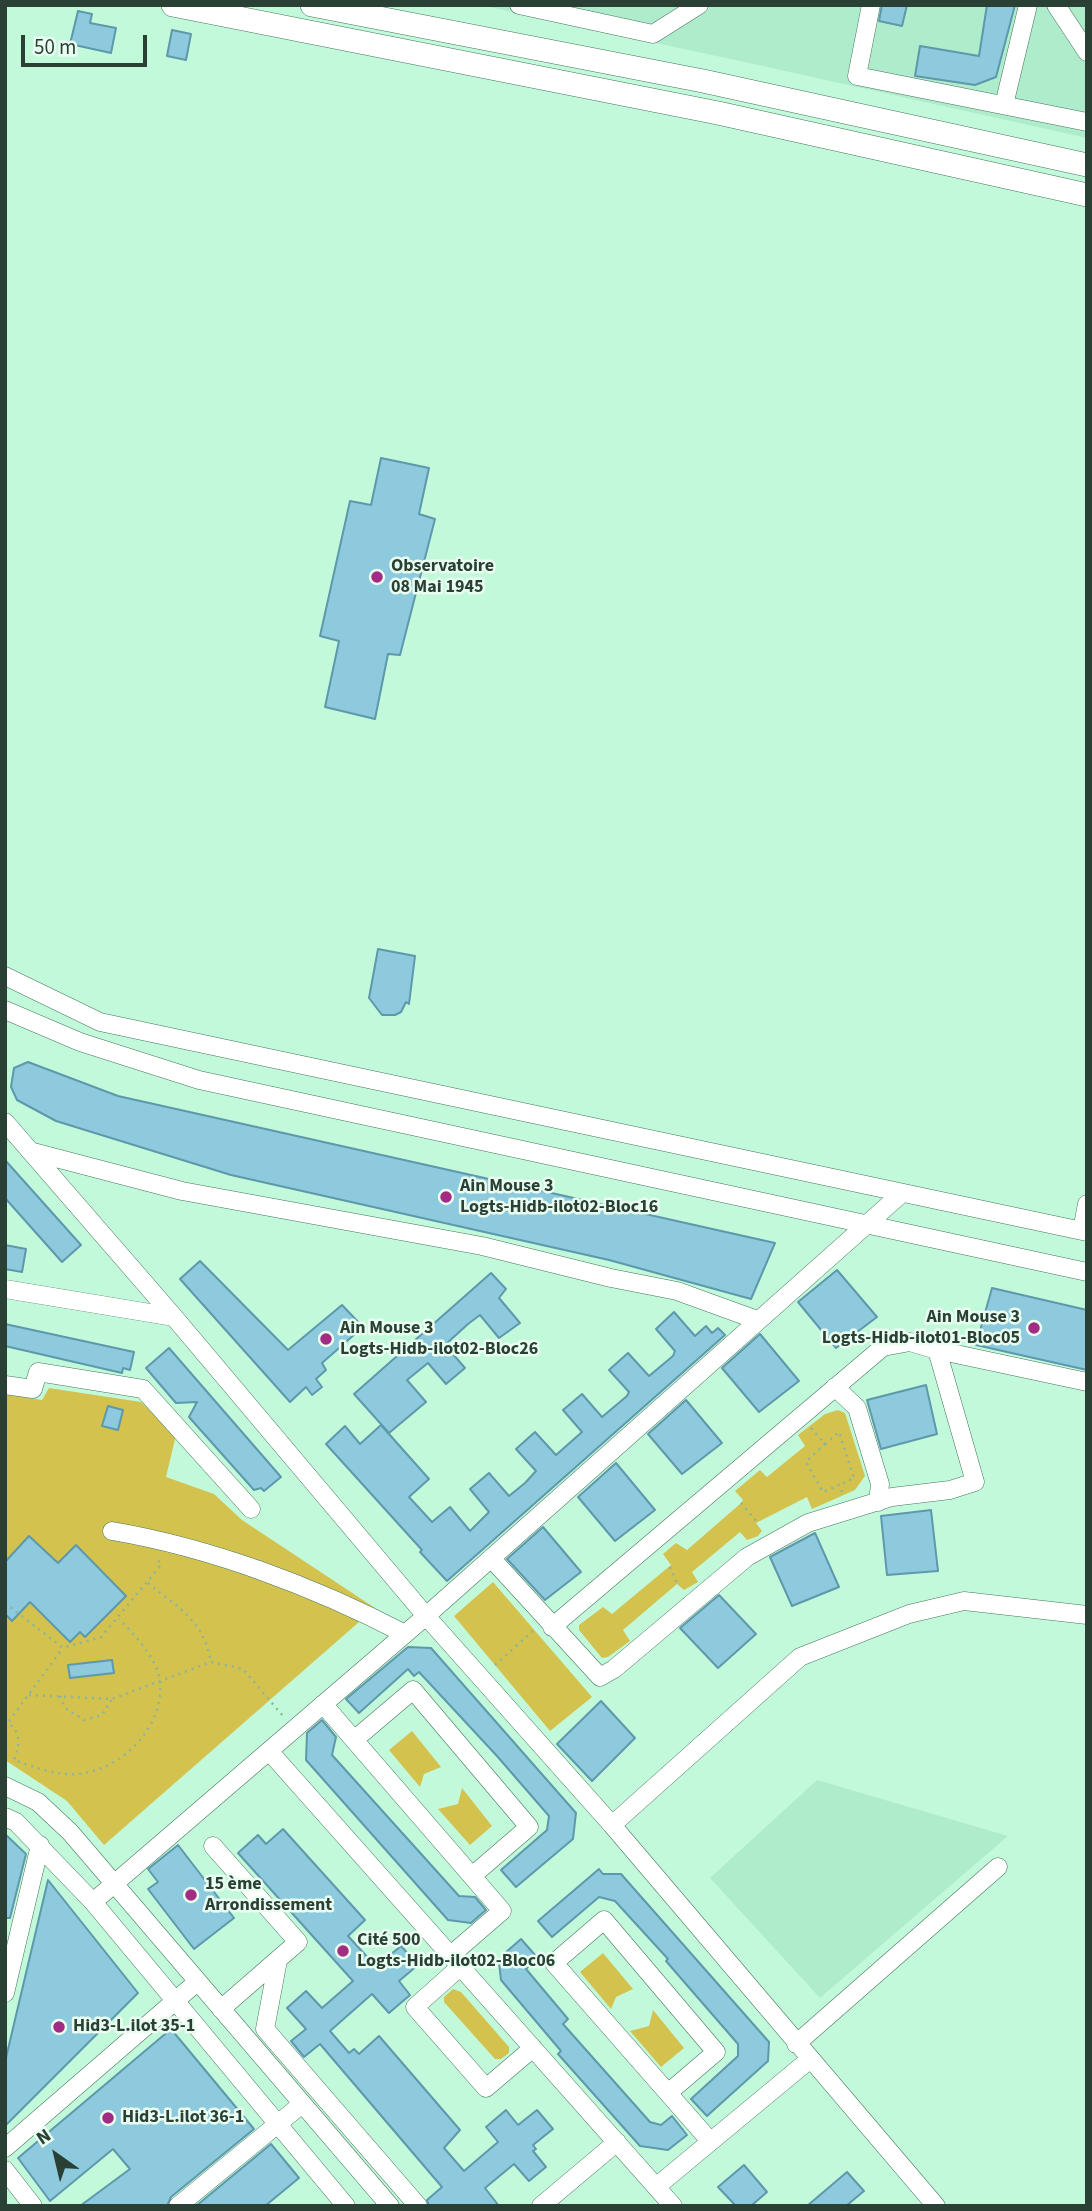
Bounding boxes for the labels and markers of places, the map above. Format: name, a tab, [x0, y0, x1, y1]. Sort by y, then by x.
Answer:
place label: Observatoire 08 Mai 1945	[391, 556, 494, 598]
marker: Observatoire 08 Mai 1945	[369, 569, 385, 585]
place label: Ain Mouse 3 Logts-Hidb-ilot02-Bloc16	[460, 1176, 658, 1218]
marker: Ain Mouse 3 Logts-Hidb-ilot02-Bloc16	[438, 1189, 454, 1205]
place label: Ain Mouse 3 Logts-Hidb-ilot01-Bloc05	[822, 1307, 1020, 1350]
place label: Ain Mouse 3 Logts-Hidb-ilot02-Bloc26	[340, 1318, 538, 1360]
marker: Ain Mouse 3 Logts-Hidb-ilot01-Bloc05	[1026, 1320, 1042, 1336]
marker: Ain Mouse 3 Logts-Hidb-ilot02-Bloc26	[318, 1331, 334, 1347]
place label: 15 ème Arrondissement	[205, 1874, 332, 1916]
marker: 15 ème Arrondissement	[183, 1887, 199, 1903]
place label: Cité 500 Logts-Hidb-ilot02-Bloc06	[357, 1930, 555, 1972]
marker: Cité 500 Logts-Hidb-ilot02-Bloc06	[335, 1943, 351, 1959]
place label: Hid3-L.ilot 35-1	[73, 2016, 195, 2038]
marker: Hid3-L.ilot 35-1	[51, 2019, 67, 2035]
place label: Hid3-L.ilot 36-1	[122, 2107, 244, 2129]
marker: Hid3-L.ilot 36-1	[100, 2110, 116, 2126]

